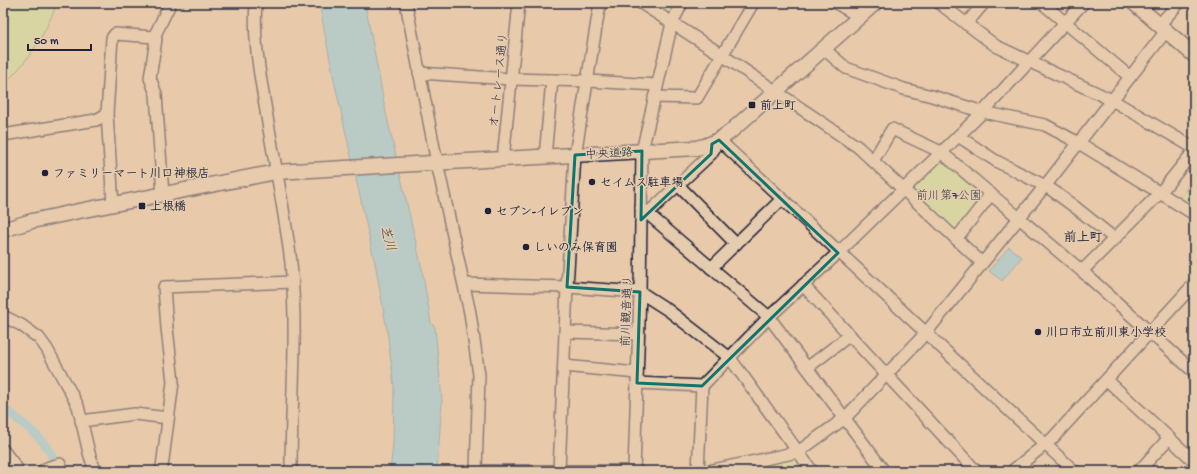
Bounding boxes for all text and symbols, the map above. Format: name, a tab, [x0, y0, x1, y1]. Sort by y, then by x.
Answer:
scale bar	[28, 26, 91, 52]
street label: オートレース通り	[487, 32, 512, 129]
text: 50 m	[34, 35, 59, 49]
place label: 前上町	[760, 99, 796, 114]
marker: 前上町	[747, 100, 757, 110]
street label: 中央道路	[585, 146, 633, 163]
place label: ファミリーマート川口神根店	[53, 167, 209, 182]
marker: ファミリーマート川口神根店	[40, 168, 50, 178]
place label: セイムス駐車場	[600, 176, 684, 191]
marker: セイムス駐車場	[587, 177, 597, 187]
park label: 前川第7公園	[916, 189, 982, 204]
place label: 上根橋	[150, 200, 186, 215]
marker: 上根橋	[137, 201, 147, 211]
place label: セブン-イレブン	[496, 205, 584, 220]
marker: セブン-イレブン	[483, 206, 493, 216]
water label: 芝川	[376, 224, 399, 253]
district label: 前上町	[1063, 230, 1103, 246]
place label: しいのみ保育園	[534, 241, 618, 256]
marker: しいのみ保育園	[521, 242, 531, 252]
street label: 前川観音通り	[619, 275, 636, 347]
place label: 川口市立前川東小学校	[1046, 326, 1166, 341]
marker: 川口市立前川東小学校	[1033, 327, 1043, 337]

